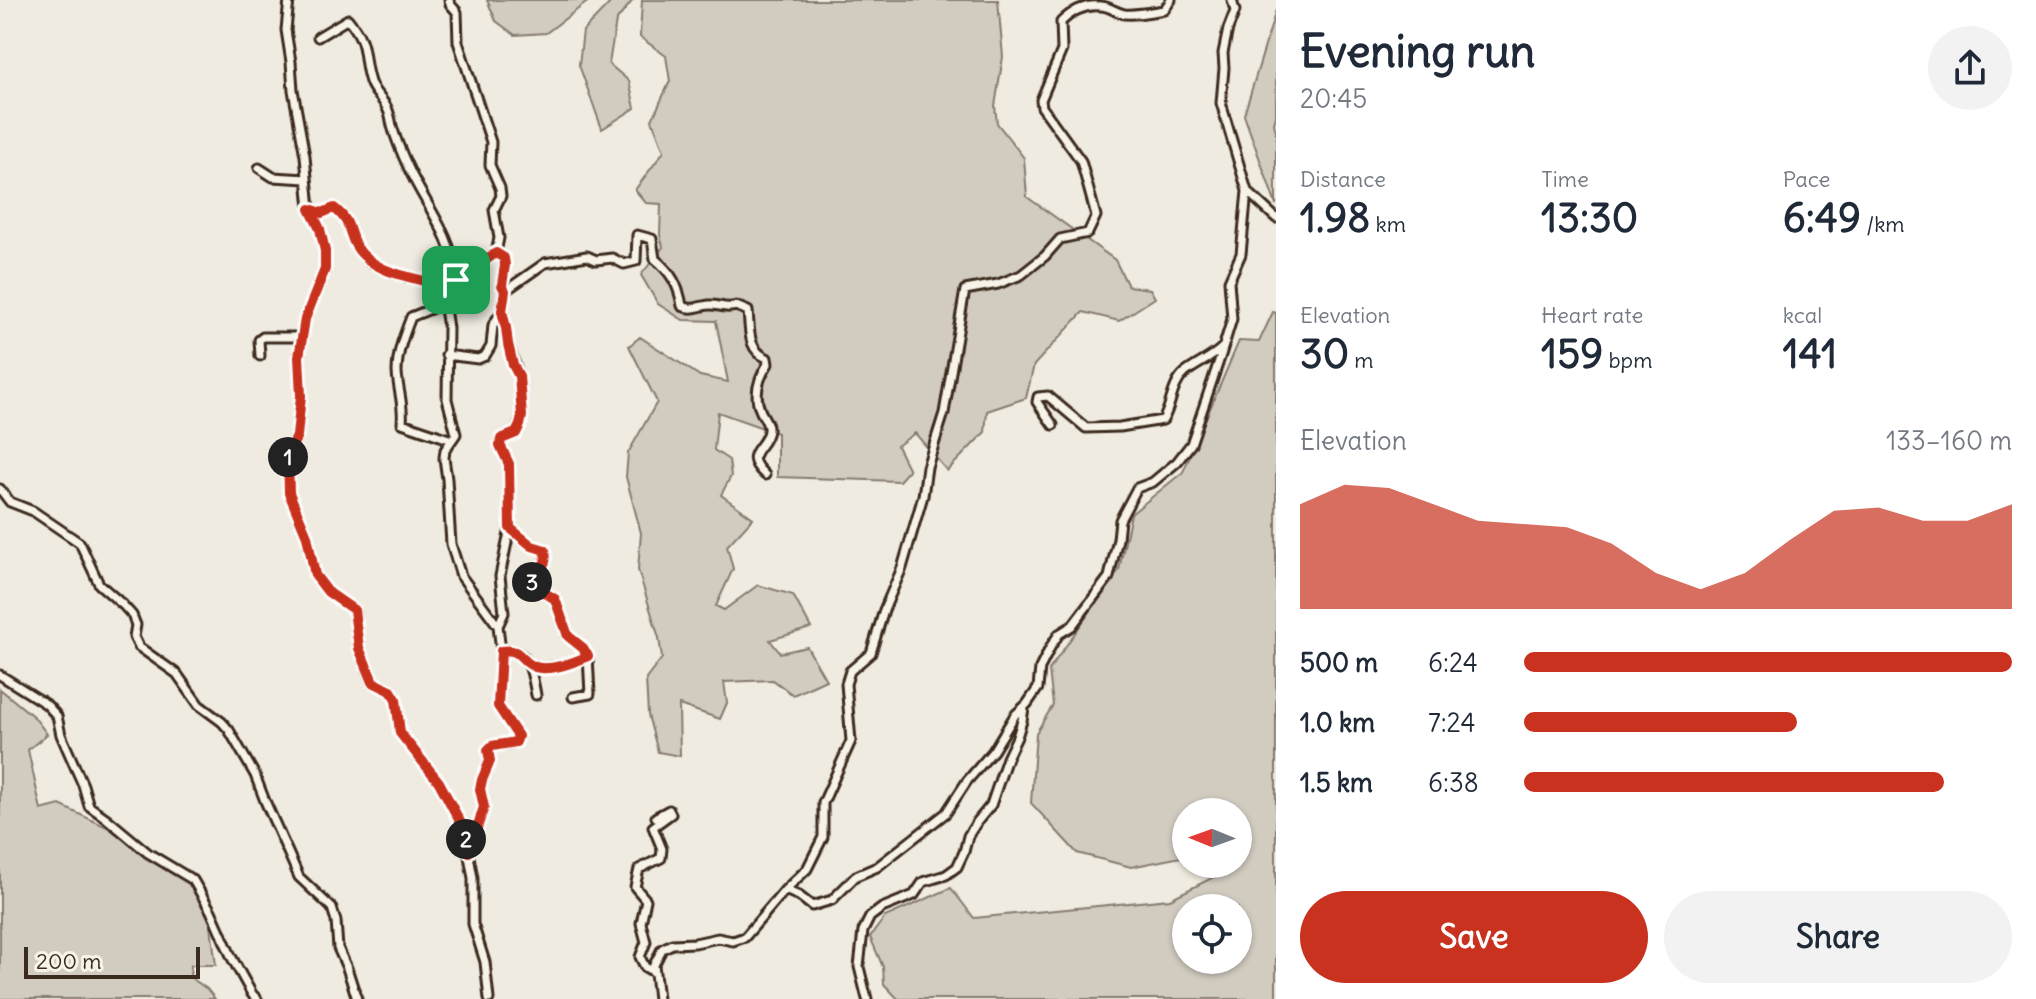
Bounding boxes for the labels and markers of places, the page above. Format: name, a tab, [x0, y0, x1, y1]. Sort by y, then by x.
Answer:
pin	[422, 246, 490, 314]
pin: 1	[268, 437, 308, 477]
pin: 3	[512, 562, 552, 602]
pin: 2	[446, 819, 486, 859]

